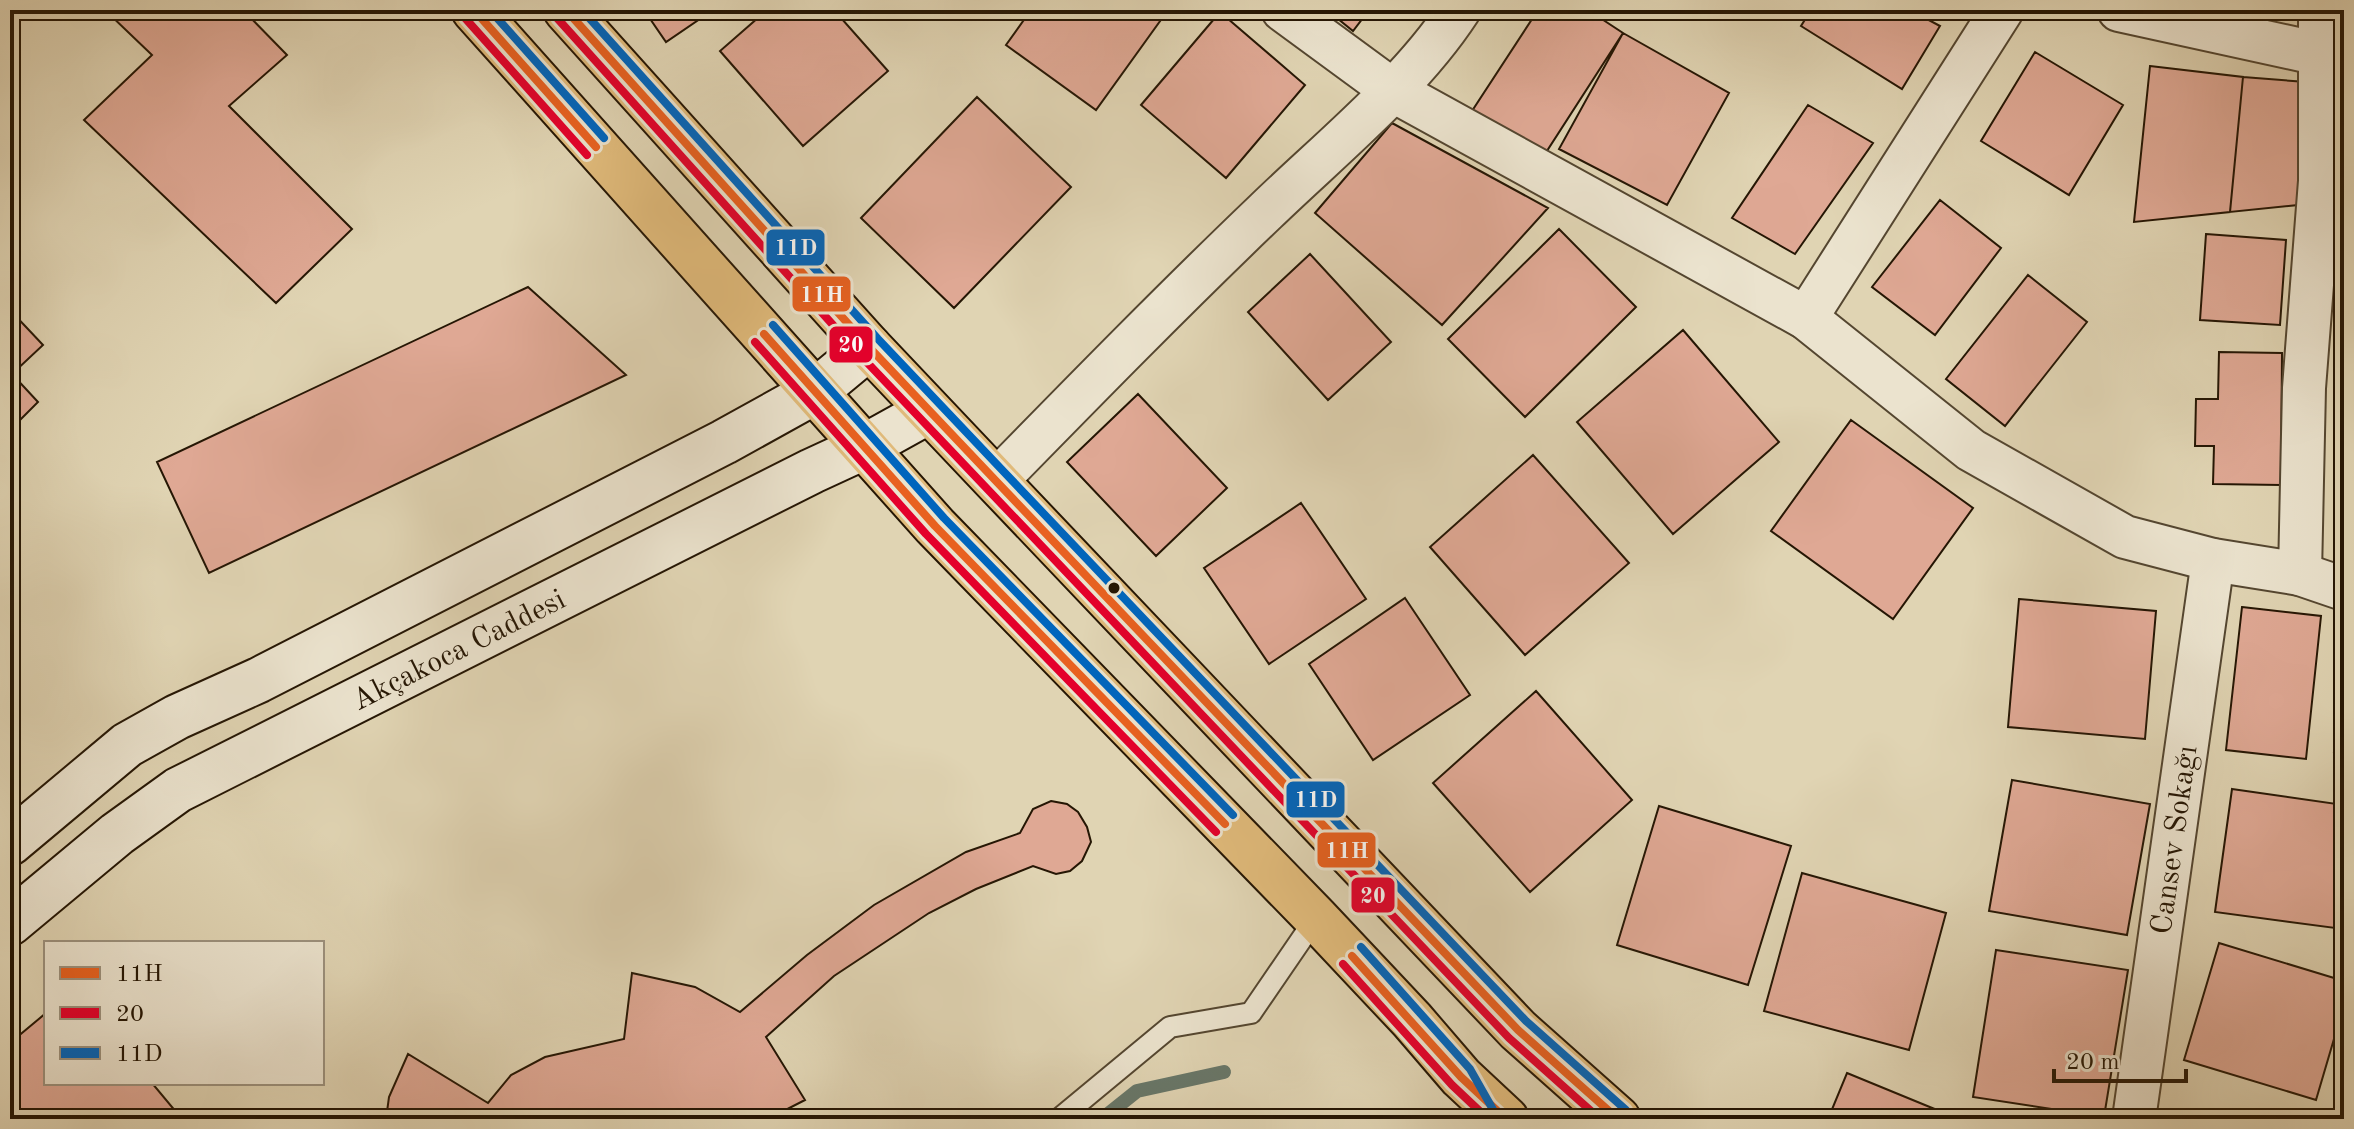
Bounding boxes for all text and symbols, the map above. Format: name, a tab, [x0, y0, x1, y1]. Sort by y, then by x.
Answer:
line badge: 11D	[765, 228, 826, 267]
text: 11D	[775, 238, 817, 260]
line badge: 11H	[791, 275, 852, 313]
text: 11H	[800, 285, 844, 307]
line badge: 20	[828, 325, 874, 364]
text: 20	[838, 335, 864, 357]
unlabelled marker	[1106, 580, 1122, 596]
street label: Akçakoca Caddesi	[348, 585, 571, 717]
street label: Cansev Sokağı	[2147, 744, 2204, 936]
line badge: 11D	[1285, 780, 1346, 819]
text: 11D	[1295, 790, 1337, 812]
line badge: 11H	[1316, 831, 1377, 869]
text: 11H	[1325, 841, 1369, 863]
line badge: 20	[1350, 876, 1396, 914]
text: 20	[1360, 886, 1386, 908]
legend	[44, 941, 324, 1085]
text: 11H	[116, 963, 163, 987]
text: 20	[116, 1003, 144, 1027]
scale bar	[2054, 1033, 2186, 1083]
text: 11D	[116, 1043, 163, 1067]
text: 20 m	[2066, 1051, 2120, 1075]

